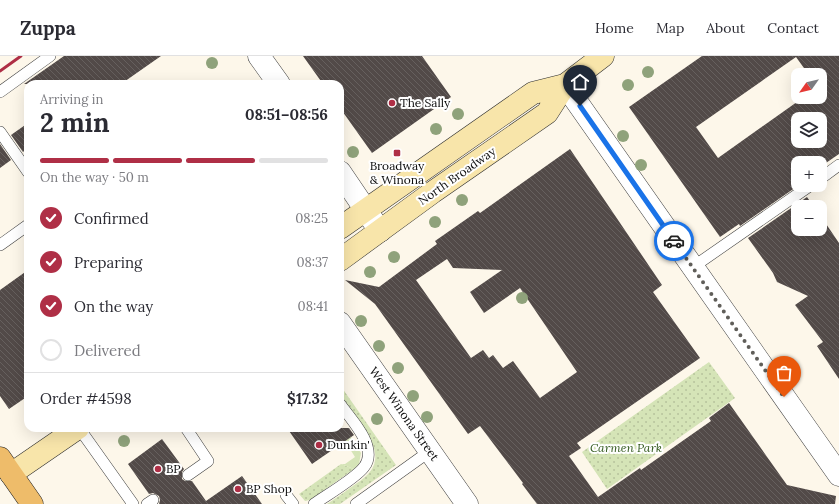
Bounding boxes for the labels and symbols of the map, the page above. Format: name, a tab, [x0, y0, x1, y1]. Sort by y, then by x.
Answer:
pin	[563, 65, 597, 106]
north arrow	[791, 68, 827, 104]
place label: The Sally	[400, 95, 451, 110]
marker: The Sally	[387, 98, 397, 108]
street label: North Broadway	[415, 143, 499, 208]
marker: Broadway & Winona	[392, 148, 402, 158]
place label: Broadway & Winona	[370, 158, 425, 187]
courier	[654, 221, 694, 261]
pin	[767, 356, 801, 397]
street label: West Winona Street	[366, 364, 443, 464]
place label: Dunkin'	[327, 437, 370, 452]
marker: Dunkin'	[314, 440, 324, 450]
park label: Carmen Park	[590, 440, 662, 455]
place label: BP	[166, 461, 181, 476]
marker: BP	[153, 464, 163, 474]
place label: BP Shop	[246, 481, 292, 496]
marker: BP Shop	[233, 484, 243, 494]

